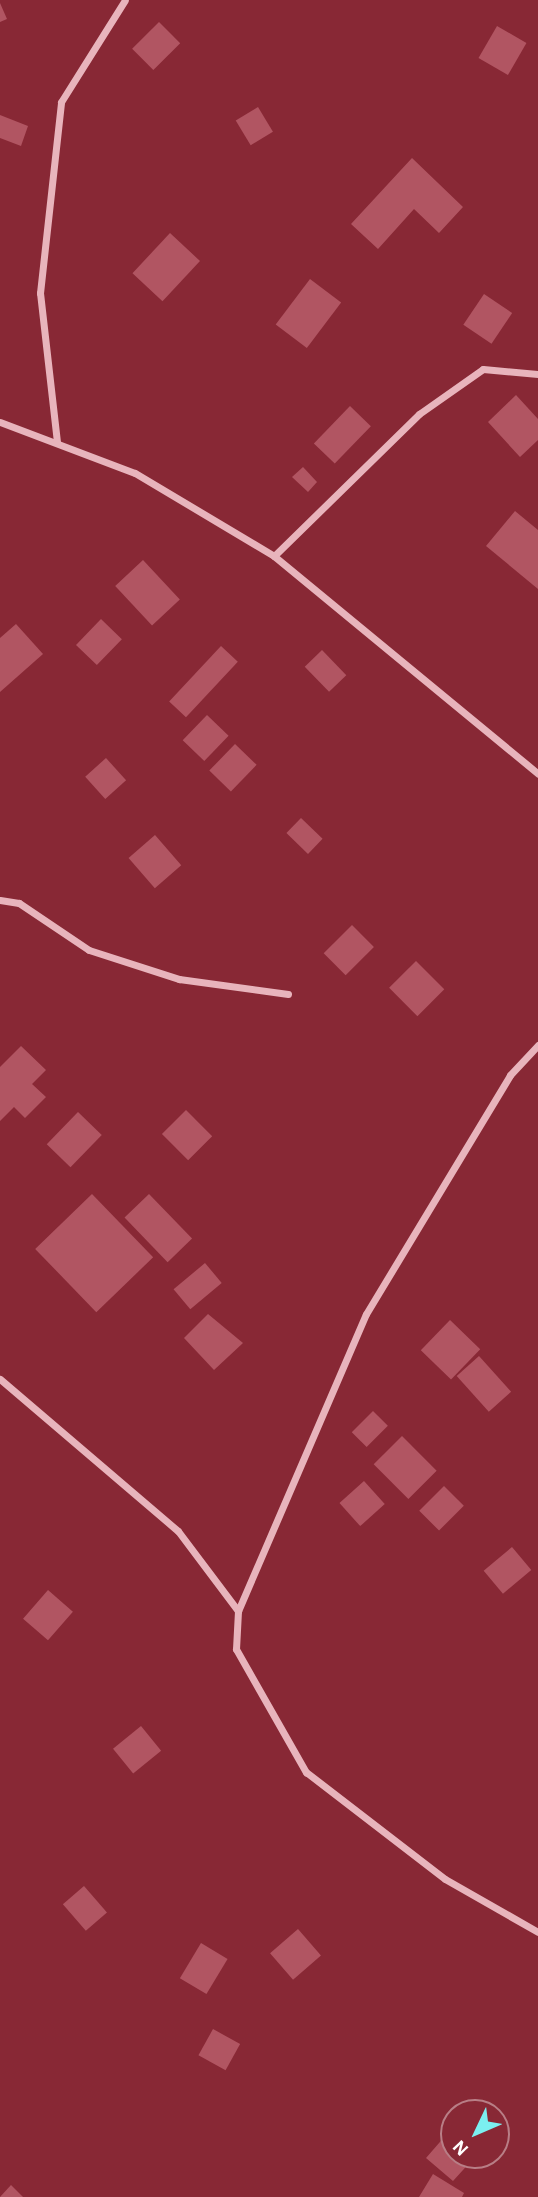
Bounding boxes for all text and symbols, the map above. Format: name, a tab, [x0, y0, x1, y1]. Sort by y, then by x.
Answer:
north arrow	[440, 2099, 510, 2169]
text: N	[450, 2136, 472, 2159]

